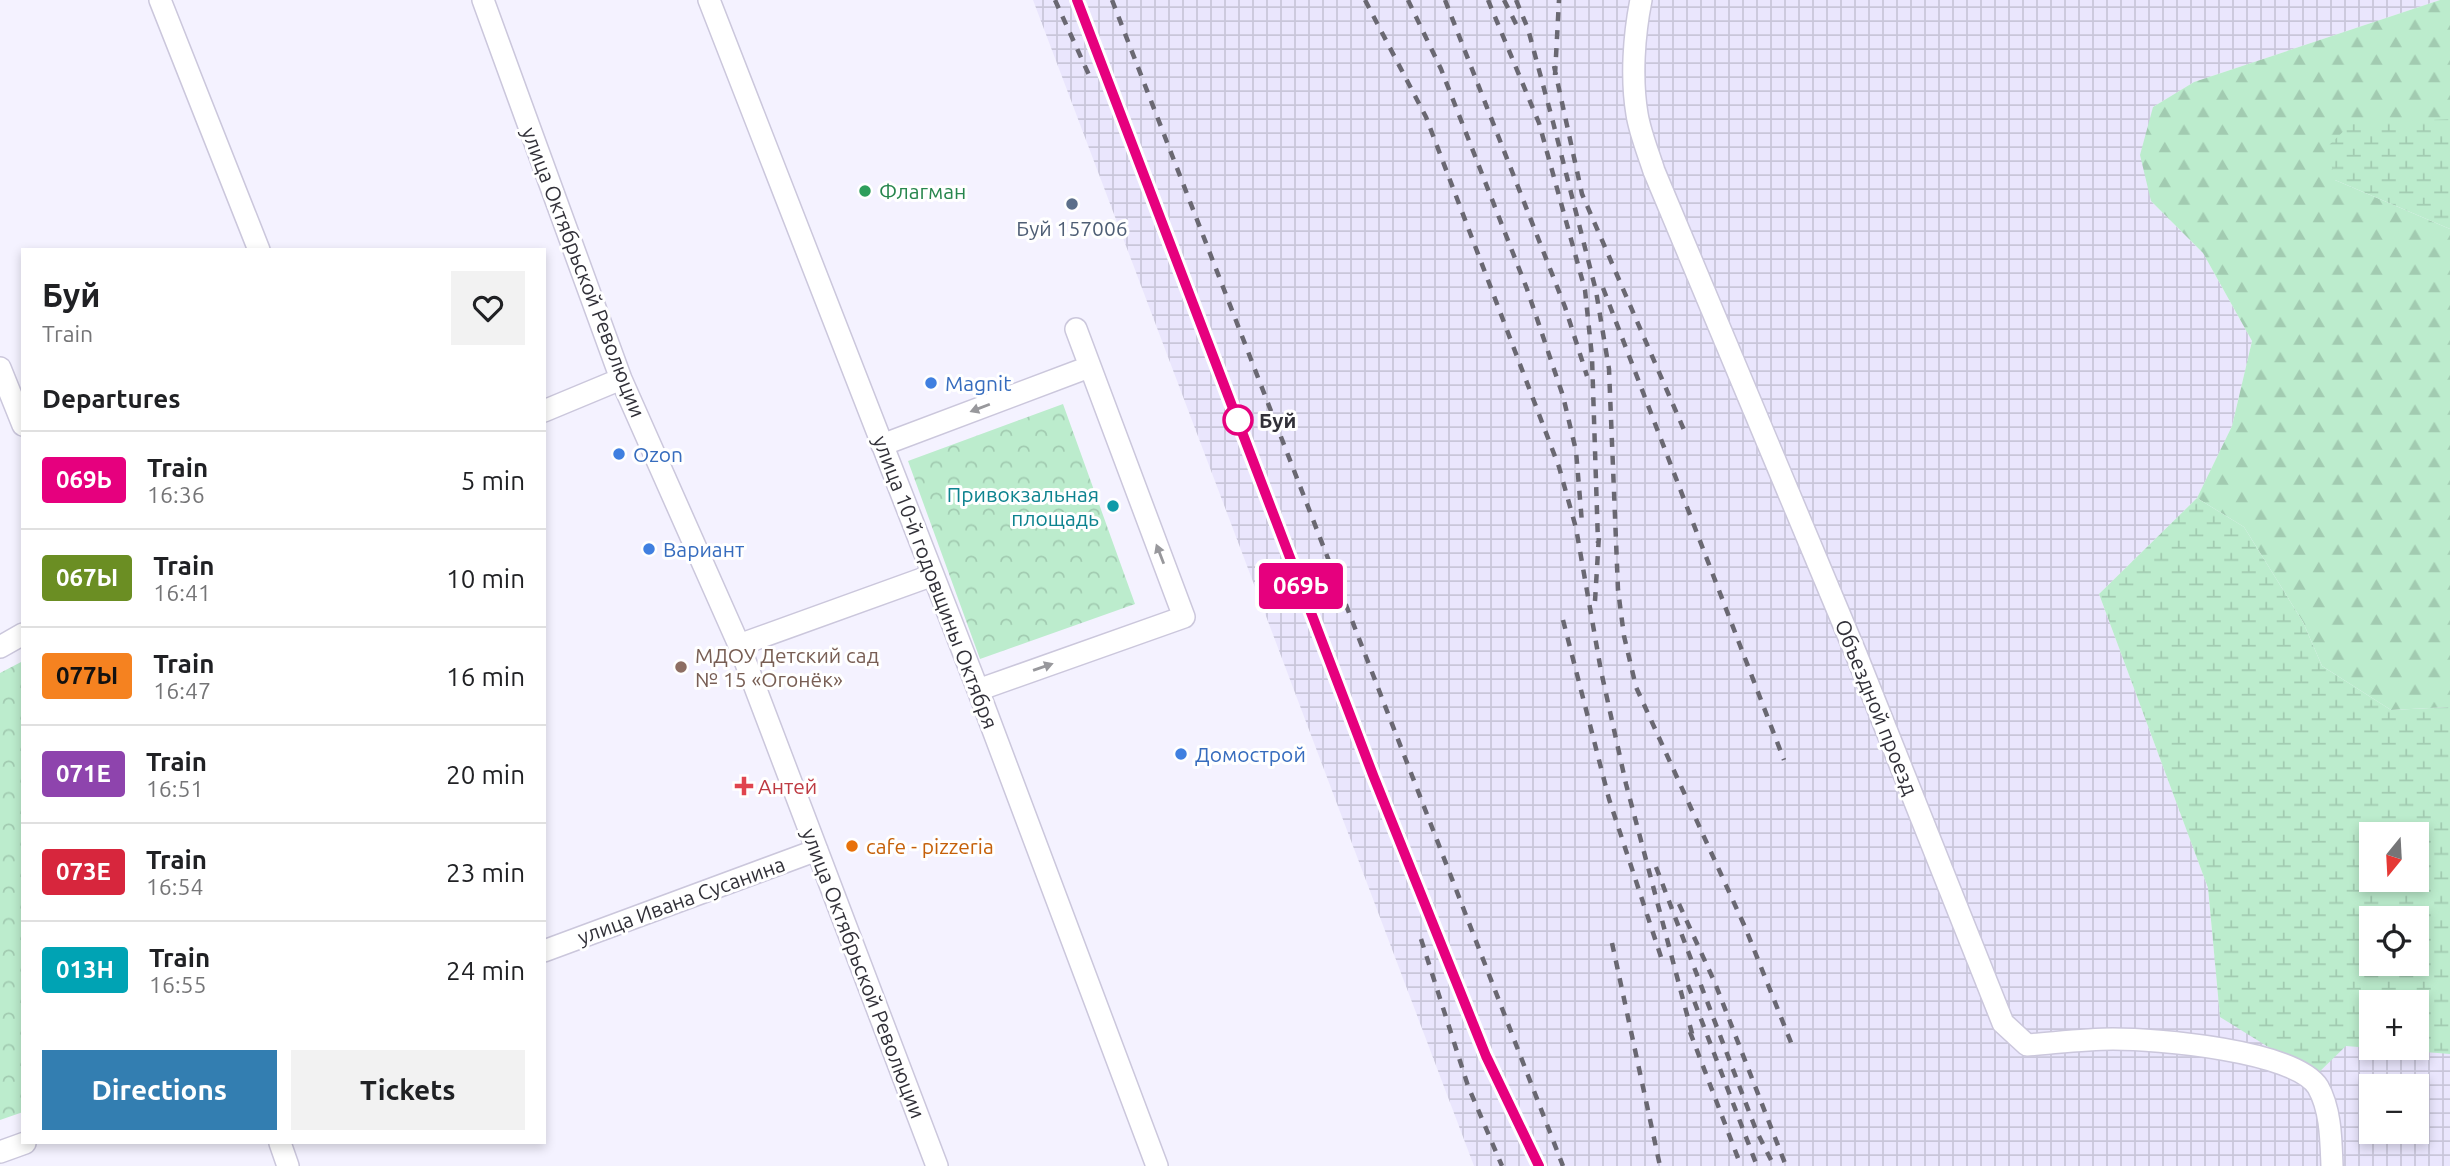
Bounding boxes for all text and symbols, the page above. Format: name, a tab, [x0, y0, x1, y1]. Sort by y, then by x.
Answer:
street label: улица Октябрьской Революции	[517, 124, 651, 420]
place label: Флагман	[879, 179, 966, 203]
marker: Флагман	[857, 183, 873, 199]
marker: Буй 157006	[1064, 196, 1080, 212]
place label: Буй 157006	[1016, 216, 1128, 240]
button: heart	[451, 271, 525, 345]
text: Буй	[42, 276, 101, 313]
text: Train	[42, 321, 93, 346]
place label: Magnit	[945, 371, 1011, 395]
marker: Magnit	[923, 375, 939, 391]
text: Departures	[42, 384, 180, 413]
one-way arrow	[969, 403, 990, 414]
marker: Буй	[1223, 405, 1253, 435]
place label: Буй	[1259, 408, 1296, 432]
street label: улица 10-й годовщины Октября	[869, 432, 1003, 732]
place label: Ozon	[633, 442, 683, 466]
marker: Ozon	[611, 446, 627, 462]
text: Train	[147, 453, 208, 482]
text: 069Ь	[56, 466, 112, 493]
text: 5 min	[461, 466, 525, 495]
text: 16:36	[147, 482, 205, 507]
place label: Привокзальная площадь	[947, 482, 1099, 530]
marker: Привокзальная площадь	[1105, 498, 1121, 514]
place label: Вариант	[663, 537, 745, 561]
marker: Вариант	[641, 541, 657, 557]
one-way arrow	[1154, 543, 1165, 564]
text: Train	[153, 551, 214, 580]
line badge: 069Ь	[1252, 563, 1350, 609]
text: 067Ы	[56, 564, 118, 591]
text: 10 min	[446, 564, 525, 593]
text: 069Ь	[1273, 572, 1329, 599]
text: 16:41	[153, 580, 211, 605]
street label: Объездной проезд	[1831, 616, 1923, 798]
place label: МДОУ Детский сад № 15 «Огонёк»	[695, 643, 879, 691]
text: Train	[153, 649, 214, 678]
marker: МДОУ Детский сад № 15 «Огонёк»	[673, 659, 689, 675]
one-way arrow	[1032, 661, 1053, 672]
text: 077Ы	[56, 662, 118, 689]
text: 16 min	[446, 662, 525, 691]
text: 16:47	[153, 678, 211, 703]
place label: Домострой	[1195, 742, 1306, 766]
marker: Домострой	[1173, 746, 1189, 762]
text: Train	[146, 747, 207, 776]
text: 071Е	[56, 760, 111, 787]
text: 20 min	[446, 760, 525, 789]
place label: Антей	[758, 774, 817, 798]
text: 16:51	[146, 776, 203, 801]
marker: Антей	[736, 778, 752, 794]
north arrow	[2359, 822, 2429, 892]
map controls	[2359, 822, 2429, 1144]
street label: улица Октябрьской Революции	[797, 825, 931, 1121]
place label: cafe - pizzeria	[866, 834, 994, 858]
marker: cafe - pizzeria	[844, 838, 860, 854]
text: Train	[146, 845, 207, 874]
street label: улица Ивана Сусанина	[574, 851, 788, 949]
text: 073Е	[56, 858, 111, 885]
text: 23 min	[446, 858, 525, 887]
text: 16:54	[146, 874, 203, 899]
button: locate	[2359, 906, 2429, 976]
text: Train	[149, 943, 210, 972]
text: 013Н	[56, 956, 114, 983]
text: 24 min	[446, 956, 525, 985]
text: 16:55	[149, 972, 207, 997]
button: +	[2359, 990, 2429, 1060]
button: Directions	[42, 1050, 277, 1130]
button: Tickets	[291, 1050, 525, 1130]
button: −	[2359, 1074, 2429, 1144]

